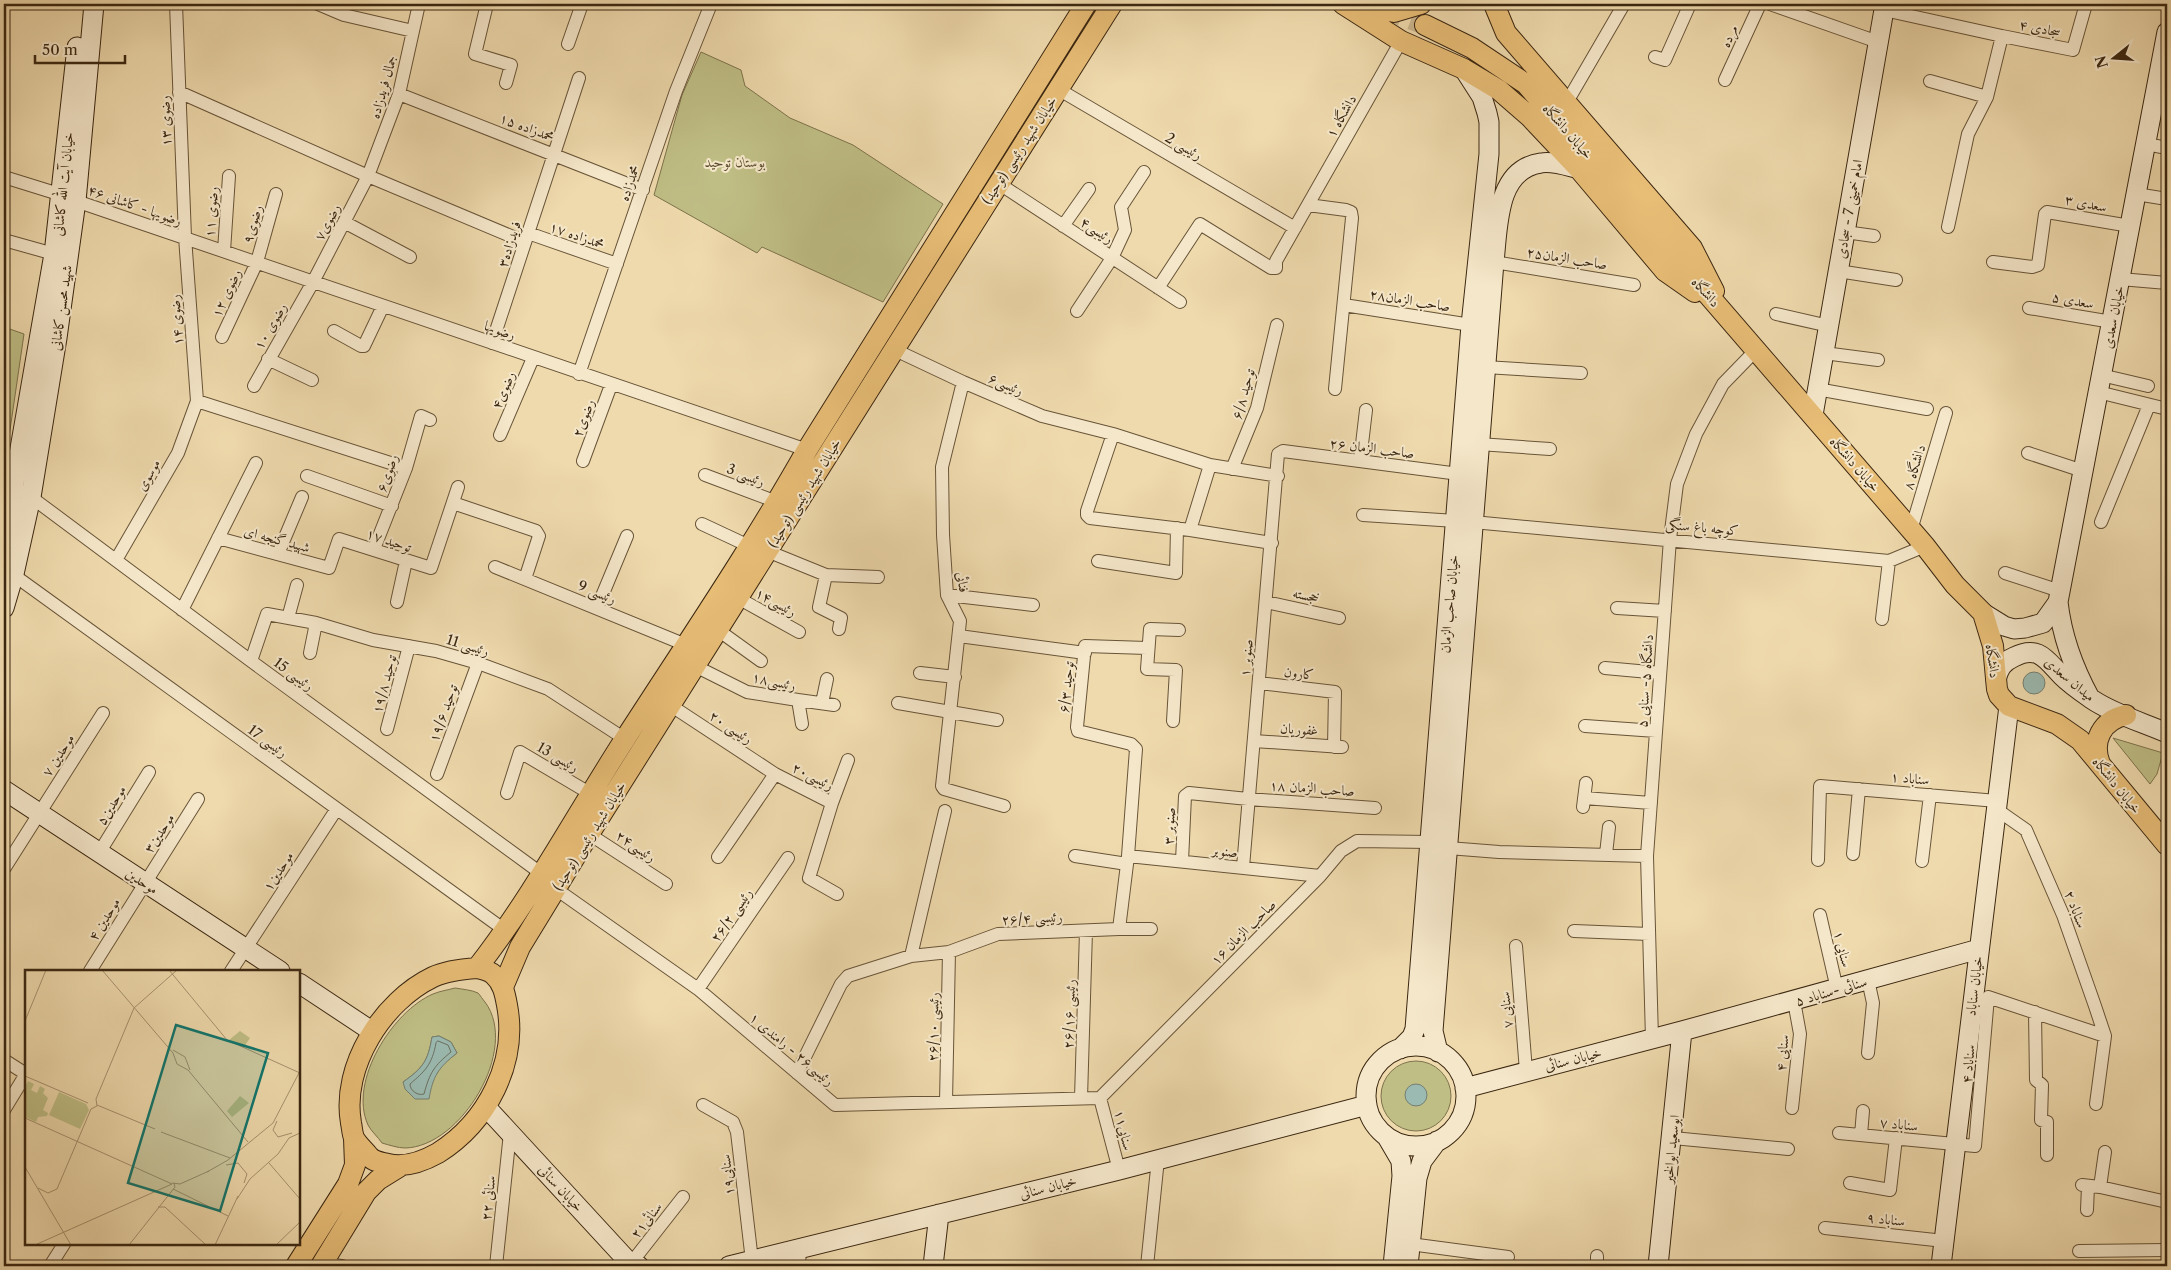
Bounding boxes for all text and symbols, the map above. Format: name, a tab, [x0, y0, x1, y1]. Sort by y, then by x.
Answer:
street label: سجادی ۴	[2018, 15, 2062, 41]
street label: مرده	[1716, 22, 1743, 51]
scale bar	[35, 32, 125, 64]
north arrow	[2088, 32, 2138, 82]
text: 50 m	[42, 40, 78, 59]
street label: جمال فریدزاده	[365, 53, 401, 121]
text: N	[2091, 53, 2112, 70]
street label: دانشگاه ۱	[1322, 91, 1360, 141]
street label: خیابان شهید رئیسی (توحید)	[977, 93, 1061, 208]
street label: رضوی ۱۳	[155, 95, 175, 147]
street label: خیابان دانشگاه	[1539, 99, 1597, 163]
street label: محمدزاده ۱۵	[497, 108, 557, 146]
street label: رئیسی 2	[1162, 128, 1206, 165]
street label: خیابان آیت الله کاشانی	[47, 131, 77, 237]
park label: بوستان توحید	[705, 153, 766, 171]
street label: امام خمینی 7 - سجادی	[1831, 158, 1870, 261]
street label: محمدزاده	[614, 163, 644, 203]
street label: رضویها - کاشانی ۴۶	[85, 180, 184, 230]
street label: رضوی ۱۱	[200, 186, 222, 238]
street label: سعدی ۳	[2064, 190, 2109, 216]
street label: رضوی۷	[310, 201, 344, 243]
street label: رضوی۹	[238, 203, 266, 245]
street label: رئیسی۴	[1076, 213, 1117, 248]
street label: محمدزاده ۱۷	[547, 217, 607, 253]
street label: فریدزاده۳	[493, 219, 525, 269]
street label: صاحب الزمان۲۵	[1525, 243, 1609, 274]
street label: شهید محسن کاشانی	[46, 264, 77, 352]
street label: رضوی ۱۲	[207, 266, 245, 320]
street label: دانشگاه	[1688, 273, 1724, 311]
street label: خیابان سعدی	[2098, 284, 2128, 350]
street label: صاحب الزمان۲۸	[1368, 285, 1452, 316]
street label: سعدی ۵	[2051, 287, 2095, 313]
street label: رضوی ۱۴	[165, 294, 187, 346]
street label: رضوی ۱۰	[249, 299, 291, 353]
street label: رضویها	[482, 316, 518, 345]
street label: توحید ۶/۸	[1227, 366, 1259, 421]
street label: رضوی۴	[487, 368, 519, 412]
street label: رئیسی۶	[985, 369, 1026, 400]
street label: رضوی۲	[568, 397, 598, 439]
street label: خیابان دانشگاه	[1826, 432, 1884, 496]
street label: صاحب الزمان ۲۶	[1329, 434, 1415, 463]
street label: خیابان شهید رئیسی (توحید)	[763, 435, 846, 551]
street label: دانشگاه ۸	[1899, 442, 1929, 492]
street label: رضوی۶	[372, 452, 402, 494]
street label: موسوی	[132, 456, 164, 494]
street label: رئیسی 3	[724, 460, 768, 491]
street label: کوچه باغ سنگی	[1664, 515, 1739, 542]
street label: شهید گنجه ای	[242, 522, 312, 557]
street label: توحید ۱۷	[364, 524, 414, 556]
street label: خیابان صاحب الزمان	[1436, 554, 1463, 654]
street label: فنائی	[952, 570, 974, 594]
street label: رئیسی 9	[575, 576, 619, 609]
street label: رئیسی۱۴	[752, 583, 800, 621]
street label: خجسته	[1291, 583, 1321, 607]
street label: رئیسی 11	[444, 630, 491, 661]
street label: دانشگاه ۵- سنایی ۵	[1633, 634, 1658, 728]
street label: صنوبر ۱	[1235, 638, 1257, 678]
street label: دانشگاه	[1982, 643, 2004, 679]
street label: توحید ۱۹/۸	[368, 652, 401, 715]
street label: رئیسی 15	[270, 653, 318, 695]
street label: میدان سعدی	[2041, 653, 2099, 705]
street label: توحید ۶/۳	[1054, 660, 1078, 714]
street label: کارون	[1283, 662, 1315, 684]
street label: رئیسی۱۸	[750, 668, 798, 695]
street label: توحید ۱۹/۶	[424, 681, 462, 744]
street label: رئیسی ۲۰	[705, 706, 756, 748]
street label: غفوریان	[1279, 719, 1319, 739]
street label: رئیسی 17	[244, 721, 291, 762]
street label: موحدین ۷	[38, 730, 78, 780]
street label: رئیسی 13	[533, 738, 582, 777]
street label: خیابان دانشگاه	[2089, 753, 2145, 817]
street label: رئیسی۲۰	[789, 758, 837, 795]
street label: سناباد ۱	[1890, 767, 1930, 789]
street label: صاحب الزمان ۱۸	[1269, 776, 1355, 801]
street label: خیابان شهید رئیسی (توحید)	[548, 778, 631, 894]
street label: موحدین۵	[92, 782, 130, 828]
street label: صنوبر ۳	[1159, 807, 1179, 845]
street label: موحدین۳	[140, 810, 178, 856]
street label: رئیسی۲۴	[612, 826, 659, 867]
street label: صنوبر	[1209, 840, 1239, 861]
street label: موحدین۱	[259, 848, 297, 894]
street label: موحدین	[122, 864, 162, 898]
street label: رئیسی ۲۶/۲	[706, 885, 757, 946]
street label: سناباد ۲	[2061, 888, 2091, 930]
street label: موحدین ۴	[84, 894, 124, 944]
street label: صاحب الزمان ۱۶	[1207, 896, 1280, 969]
street label: رئیسی ۲۶/۴	[1001, 907, 1063, 930]
street label: سنایی ۱	[1829, 929, 1856, 969]
street label: خیابان سناباد	[1961, 955, 1987, 1017]
inset map	[25, 970, 300, 1245]
street label: سنائی -سناباد ۵	[1793, 972, 1869, 1010]
street label: رئیسی ۲۶/۱۶	[1059, 979, 1080, 1049]
street label: سنایی ۷	[1495, 991, 1518, 1029]
street label: رئیسی ۲۶/۱۰	[923, 992, 944, 1062]
street label: رئیسی۲۶ - رامندی ۱	[745, 1008, 838, 1090]
street label: سنایی ۴	[1771, 1034, 1794, 1072]
street label: خیابان سنائی	[1543, 1043, 1603, 1075]
street label: سناباد ۴	[1957, 1044, 1979, 1084]
street label: سنایی۱۱	[1109, 1108, 1138, 1152]
street label: سناباد ۷	[1879, 1113, 1919, 1135]
street label: ابوسعید ابوالخیر	[1658, 1114, 1684, 1186]
street label: سنایی۱۹	[716, 1153, 739, 1196]
street label: خیابان سنائی	[535, 1161, 587, 1215]
street label: خیابان سنائی	[1018, 1171, 1078, 1203]
street label: سنائی ۲۲	[477, 1175, 499, 1221]
street label: سنائی٢١	[626, 1198, 666, 1242]
street label: سناباد ۹	[1866, 1208, 1906, 1230]

